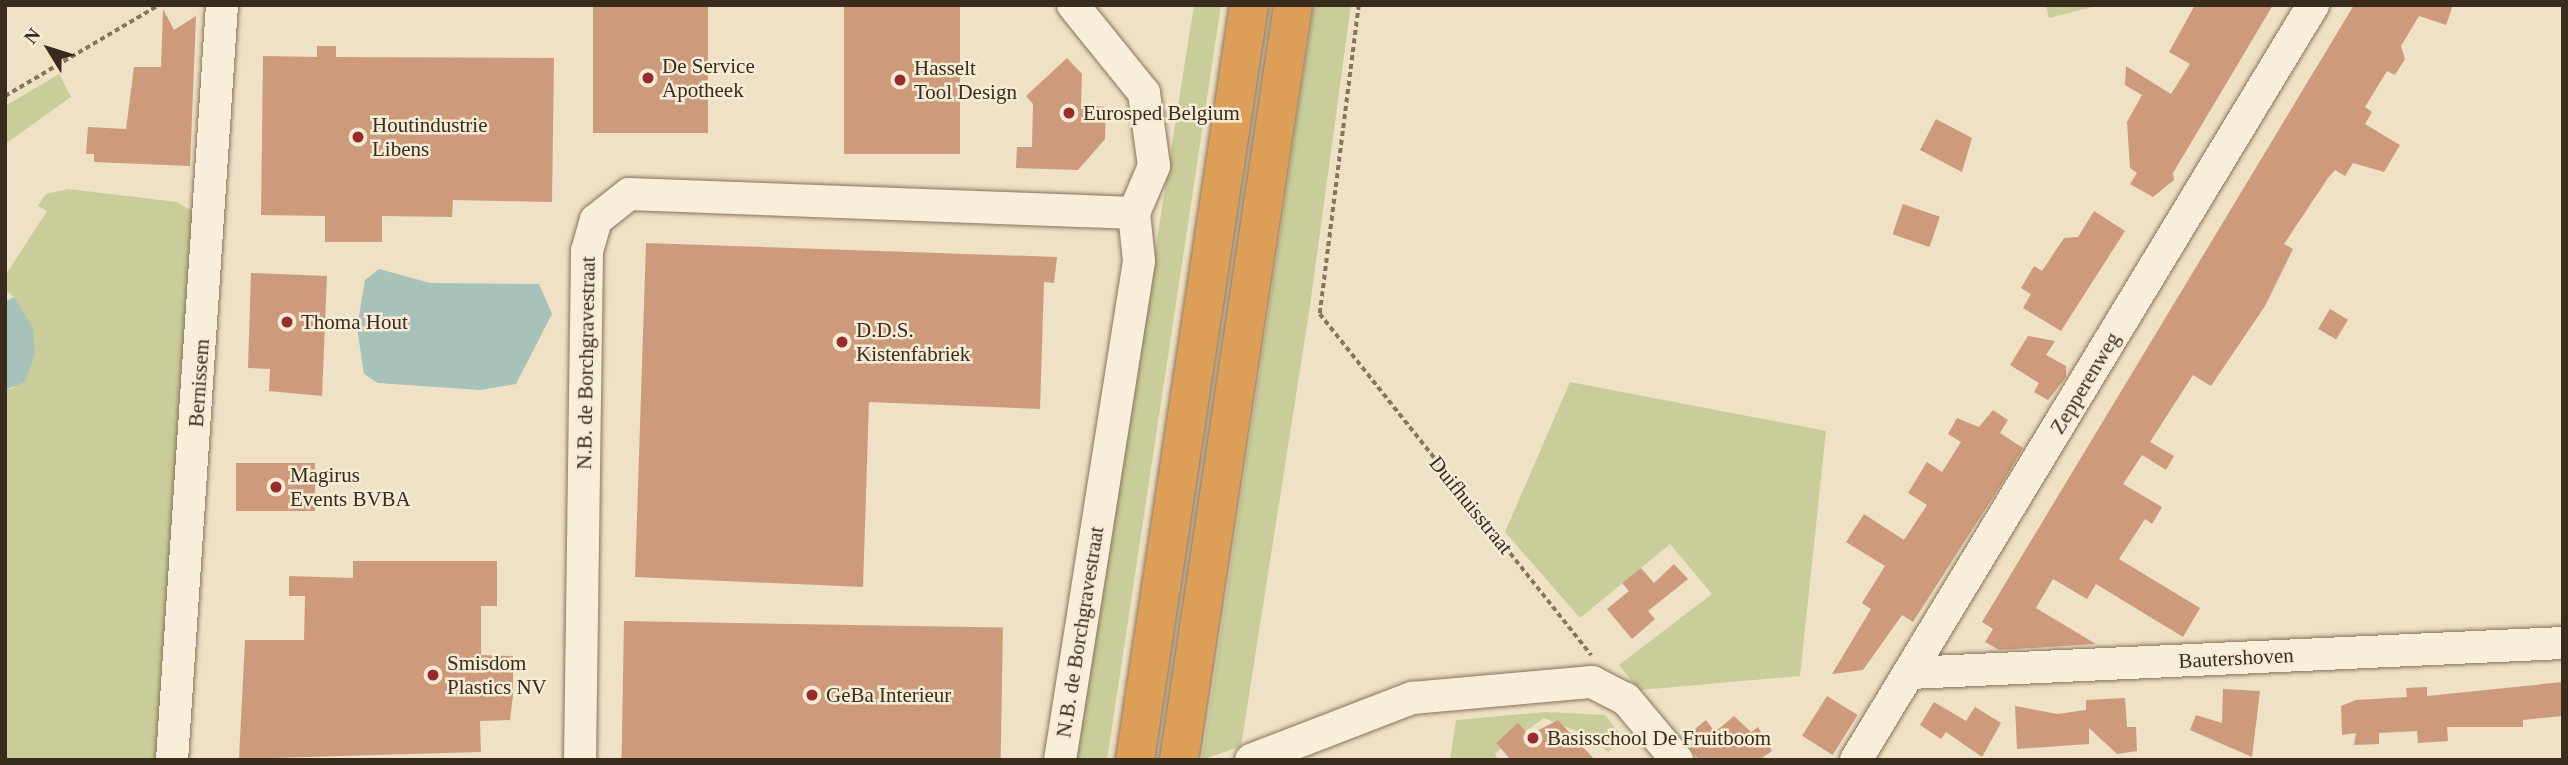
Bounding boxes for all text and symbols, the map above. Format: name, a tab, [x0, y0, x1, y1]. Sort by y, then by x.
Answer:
north arrow	[14, 14, 84, 84]
text: N	[20, 24, 45, 48]
place label: De Service Apotheek	[662, 53, 755, 103]
place label: Hasselt Tool Design	[914, 55, 1017, 105]
marker: De Service Apotheek	[640, 70, 656, 86]
marker: Hasselt Tool Design	[892, 72, 908, 88]
place label: Eurosped Belgium	[1083, 100, 1240, 126]
marker: Eurosped Belgium	[1061, 105, 1077, 121]
place label: Houtindustrie Libens	[372, 112, 487, 162]
marker: Houtindustrie Libens	[350, 129, 366, 145]
street label: N.B. de Borchgravestraat	[572, 256, 600, 470]
place label: Thoma Hout	[301, 309, 408, 335]
marker: Thoma Hout	[279, 314, 295, 330]
place label: D.D.S. Kistenfabriek	[856, 317, 970, 367]
street label: Zepperenweg	[2045, 328, 2125, 438]
marker: D.D.S. Kistenfabriek	[834, 334, 850, 350]
street label: Bernissem	[183, 338, 215, 428]
street label: Duifhuisstraat	[1424, 451, 1518, 559]
place label: Magirus Events BVBA	[290, 462, 411, 512]
marker: Magirus Events BVBA	[268, 479, 284, 495]
street label: N.B. de Borchgravestraat	[1051, 525, 1109, 739]
street label: Bautershoven	[2178, 642, 2294, 674]
place label: Smisdom Plastics NV	[447, 650, 547, 700]
marker: Smisdom Plastics NV	[425, 667, 441, 683]
place label: GeBa Interieur	[826, 682, 951, 708]
marker: GeBa Interieur	[804, 687, 820, 703]
place label: Basisschool De Fruitboom	[1547, 725, 1771, 751]
marker: Basisschool De Fruitboom	[1525, 730, 1541, 746]

